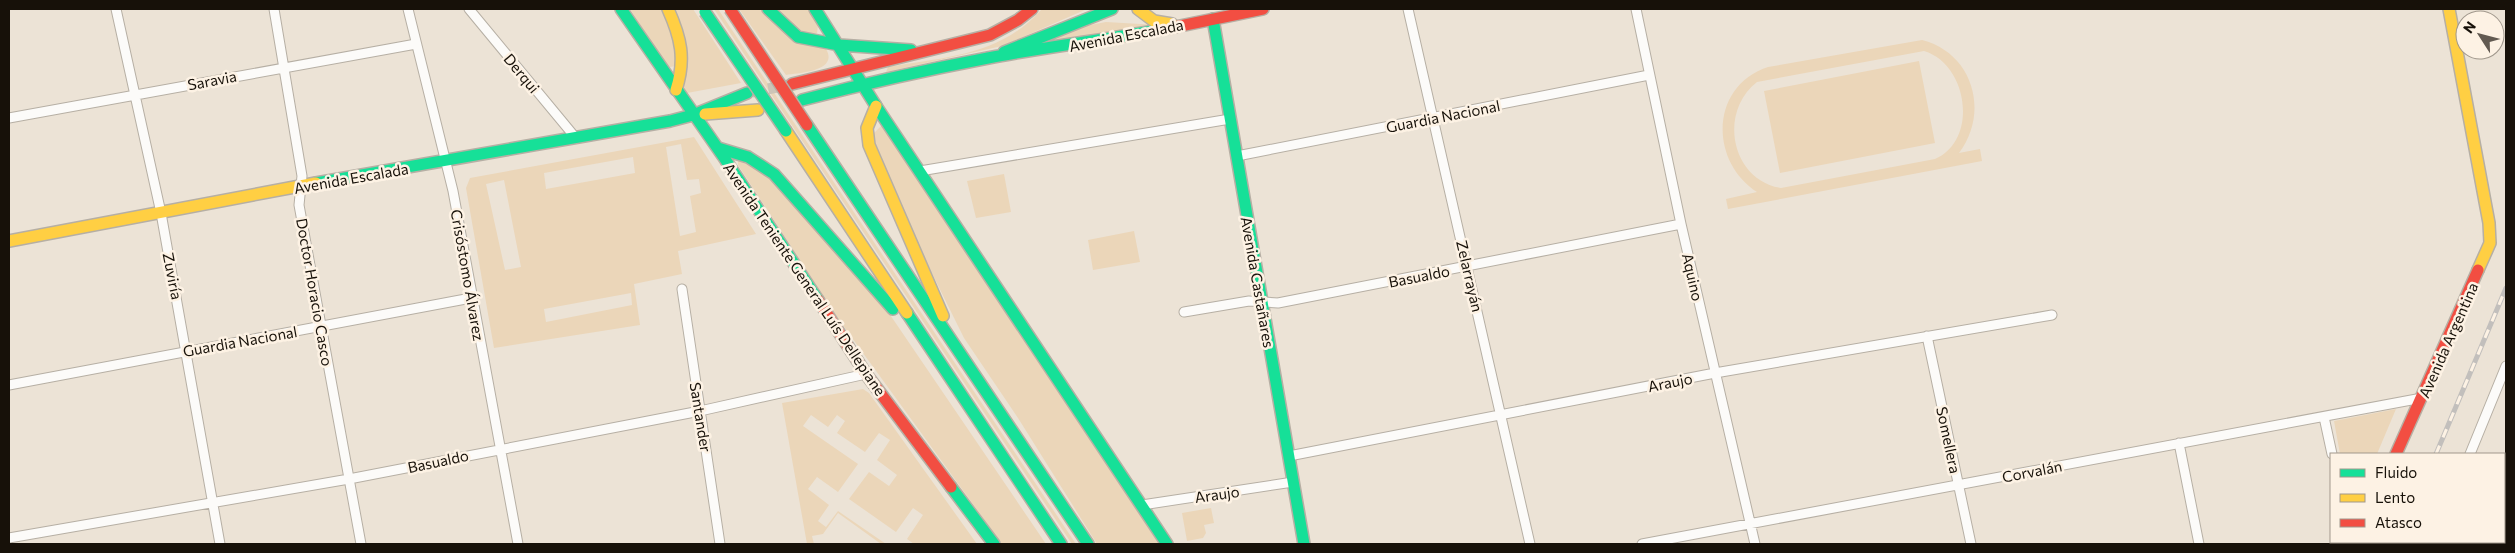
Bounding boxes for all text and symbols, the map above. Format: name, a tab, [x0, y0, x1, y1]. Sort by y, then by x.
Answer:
north arrow	[2455, 10, 2505, 60]
street label: Avenida Escalada	[1067, 15, 1185, 55]
text: N	[2459, 18, 2479, 36]
street label: Derqui	[500, 50, 544, 96]
street label: Saravia	[186, 66, 238, 94]
street label: Guardia Nacional	[1384, 96, 1502, 136]
street label: Avenida Escalada	[292, 159, 410, 197]
street label: Avenida Teniente General Luís Dellepiane	[720, 159, 890, 399]
street label: Crisóstomo Álvarez	[448, 208, 489, 342]
street label: Avenida Castañares	[1238, 215, 1278, 349]
street label: Doctor Horacio Casco	[293, 217, 337, 367]
street label: Zelarrayán	[1453, 238, 1487, 314]
street label: Zuviría	[160, 251, 186, 301]
street label: Aquino	[1679, 251, 1707, 303]
street label: Basualdo	[1387, 261, 1451, 291]
street label: Avenida Argentina	[2415, 280, 2481, 400]
street label: Guardia Nacional	[181, 322, 299, 360]
street label: Araujo	[1646, 369, 1694, 395]
street label: Santander	[687, 381, 715, 453]
street label: Somellera	[1933, 405, 1965, 475]
street label: Basualdo	[406, 446, 470, 476]
legend	[2330, 453, 2505, 543]
street label: Corvalán	[2000, 456, 2064, 486]
text: Fluido	[2375, 463, 2417, 481]
street label: Araujo	[1193, 482, 1241, 506]
text: Lento	[2375, 488, 2415, 506]
text: Atasco	[2375, 513, 2422, 531]

